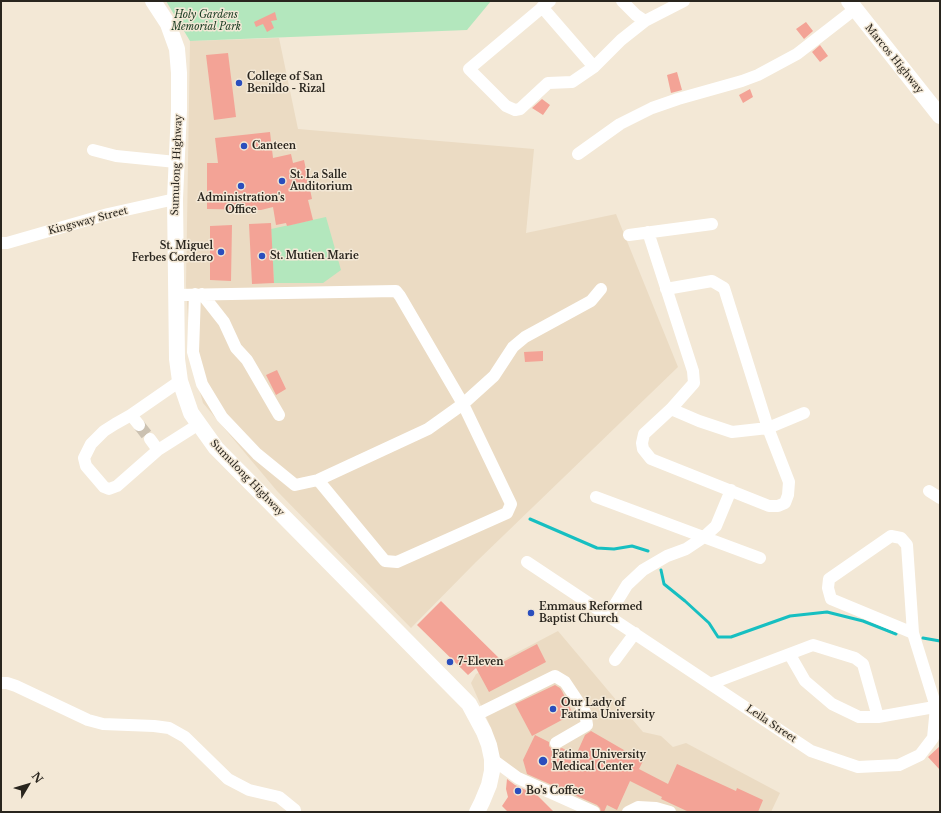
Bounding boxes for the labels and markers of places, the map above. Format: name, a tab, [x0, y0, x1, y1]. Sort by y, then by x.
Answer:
place label: College of San Benildo - Rizal	[247, 71, 325, 94]
marker: College of San Benildo - Rizal	[234, 78, 244, 88]
place label: Canteen	[252, 140, 296, 152]
marker: Canteen	[239, 141, 249, 151]
place label: St. La Salle Auditorium	[290, 169, 353, 192]
marker: St. La Salle Auditorium	[277, 176, 287, 186]
marker: Administration's Office	[236, 181, 246, 191]
place label: Administration's Office	[197, 192, 285, 216]
place label: St. Miguel Ferbes Cordero	[132, 240, 213, 264]
marker: St. Miguel Ferbes Cordero	[216, 247, 226, 257]
place label: St. Mutien Marie	[270, 250, 359, 262]
marker: St. Mutien Marie	[257, 251, 267, 261]
place label: Emmaus Reformed Baptist Church	[539, 601, 643, 624]
marker: Emmaus Reformed Baptist Church	[526, 608, 536, 618]
place label: 7-Eleven	[458, 656, 503, 668]
marker: 7-Eleven	[445, 657, 455, 667]
place label: Our Lady of Fatima University	[561, 697, 655, 720]
marker: Our Lady of Fatima University	[548, 704, 558, 714]
place label: Fatima University Medical Center	[552, 749, 646, 772]
marker: Fatima University Medical Center	[537, 755, 549, 767]
place label: Bo's Coffee	[526, 785, 584, 797]
marker: Bo's Coffee	[513, 786, 523, 796]

